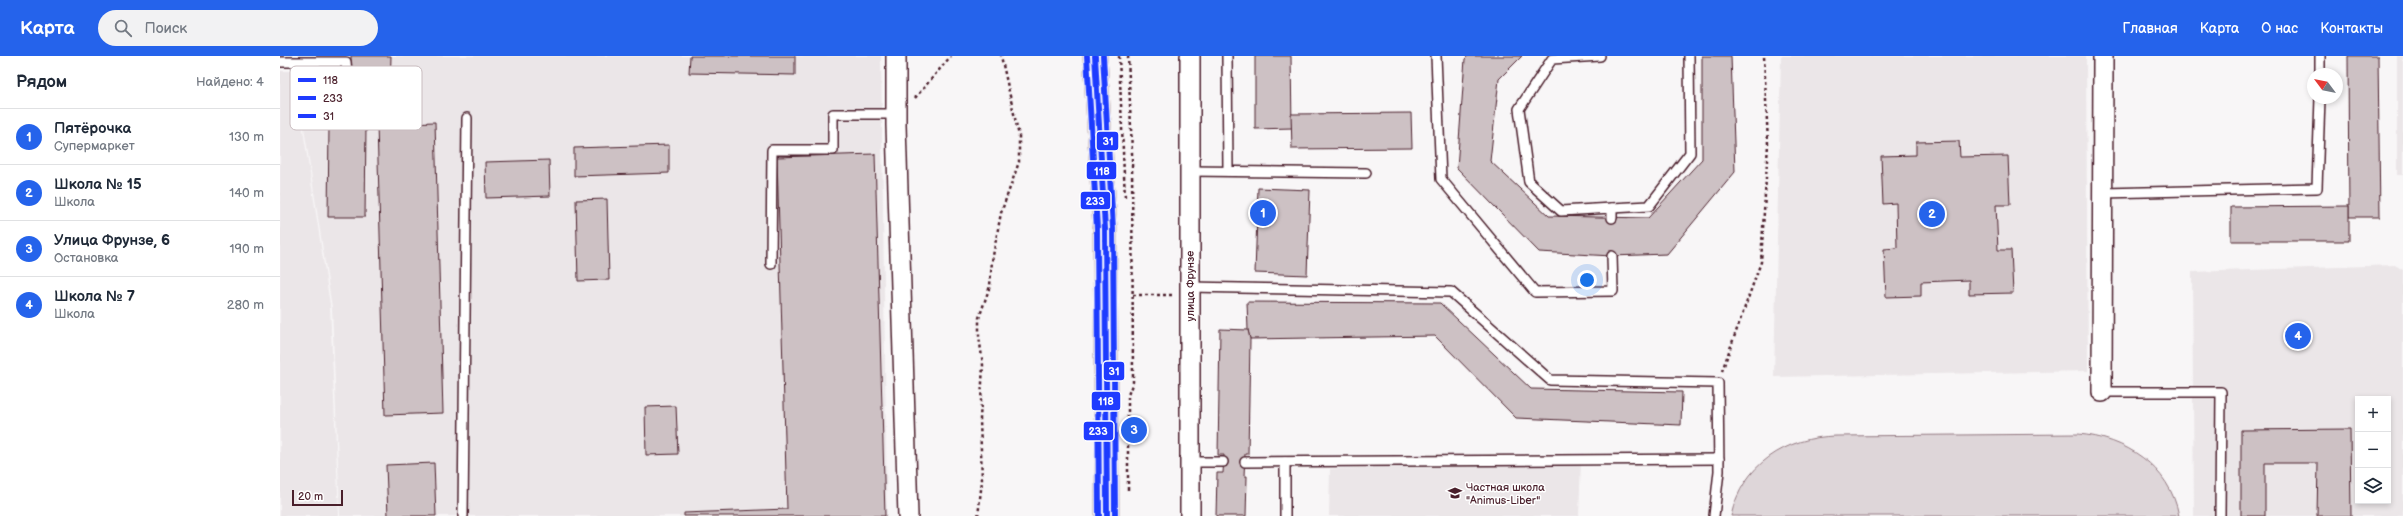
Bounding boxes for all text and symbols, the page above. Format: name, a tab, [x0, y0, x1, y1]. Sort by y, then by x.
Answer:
search box	[98, 10, 378, 46]
text: Карта	[20, 17, 74, 40]
icon: search	[112, 17, 134, 39]
text: Поиск	[144, 19, 187, 38]
text: Главная	[2123, 20, 2178, 37]
text: Карта	[2200, 20, 2239, 37]
text: О нас	[2261, 20, 2298, 37]
text: Контакты	[2320, 20, 2383, 37]
legend	[290, 66, 422, 130]
north arrow	[2307, 68, 2343, 104]
text: Рядом	[16, 72, 67, 92]
text: Найдено: 4	[196, 74, 264, 90]
text: 118	[323, 74, 338, 87]
text: 233	[323, 92, 343, 105]
text: 31	[323, 110, 334, 123]
text: Пятёрочка	[54, 119, 131, 138]
text: 1	[26, 129, 32, 145]
text: 130 m	[229, 129, 264, 145]
line badge: 31	[1096, 131, 1119, 151]
text: 31	[1102, 135, 1114, 148]
text: Супермаркет	[54, 138, 135, 154]
line badge: 118	[1086, 161, 1117, 180]
text: 118	[1094, 165, 1110, 178]
text: Школа № 15	[54, 175, 142, 194]
text: 2	[25, 185, 33, 201]
text: 140 m	[229, 185, 264, 201]
line badge: 233	[1080, 191, 1111, 210]
text: Школа	[54, 194, 95, 210]
text: 233	[1085, 195, 1105, 208]
pin: 1	[1250, 198, 1276, 228]
pin: 2	[1919, 199, 1945, 229]
text: Улица Фрунзе, 6	[54, 231, 170, 250]
text: 3	[25, 241, 33, 257]
text: 190 m	[230, 241, 264, 257]
text: Остановка	[54, 250, 119, 266]
street label: улица Фрунзе	[1184, 251, 1197, 321]
your location	[1577, 270, 1597, 290]
text: Школа № 7	[54, 287, 135, 306]
text: 4	[25, 297, 33, 313]
text: 280 m	[227, 297, 264, 313]
text: Школа	[54, 306, 95, 322]
pin: 4	[2285, 321, 2311, 351]
line badge: 31	[1103, 361, 1125, 381]
text: 31	[1108, 365, 1120, 378]
line badge: 118	[1091, 391, 1121, 411]
text: 118	[1098, 395, 1114, 408]
map controls	[2355, 396, 2391, 504]
button: +	[2355, 396, 2391, 432]
pin: 3	[1121, 415, 1147, 445]
line badge: 233	[1083, 421, 1114, 441]
text: 233	[1088, 425, 1108, 438]
button: −	[2355, 432, 2391, 468]
button: layers	[2355, 468, 2391, 504]
place label: Частная школа "Animus-Liber"	[1466, 481, 1545, 507]
school or university icon: Частная школа "Animus-Liber"	[1447, 485, 1463, 501]
scale bar	[292, 488, 343, 507]
text: 20 m	[298, 490, 323, 503]

